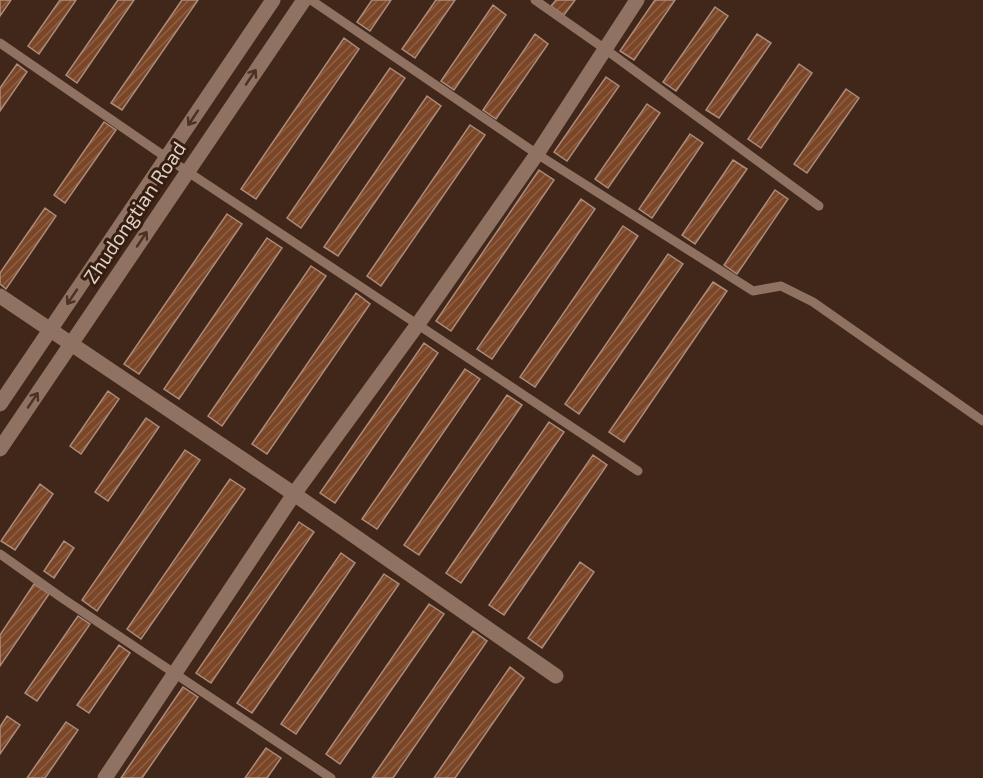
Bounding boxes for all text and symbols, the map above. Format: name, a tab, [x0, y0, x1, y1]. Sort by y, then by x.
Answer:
one-way arrow	[245, 70, 257, 86]
one-way arrow	[187, 109, 199, 126]
street label: Zhudongtian Road	[78, 137, 190, 287]
one-way arrow	[136, 231, 148, 247]
one-way arrow	[66, 288, 78, 305]
one-way arrow	[27, 392, 39, 409]

